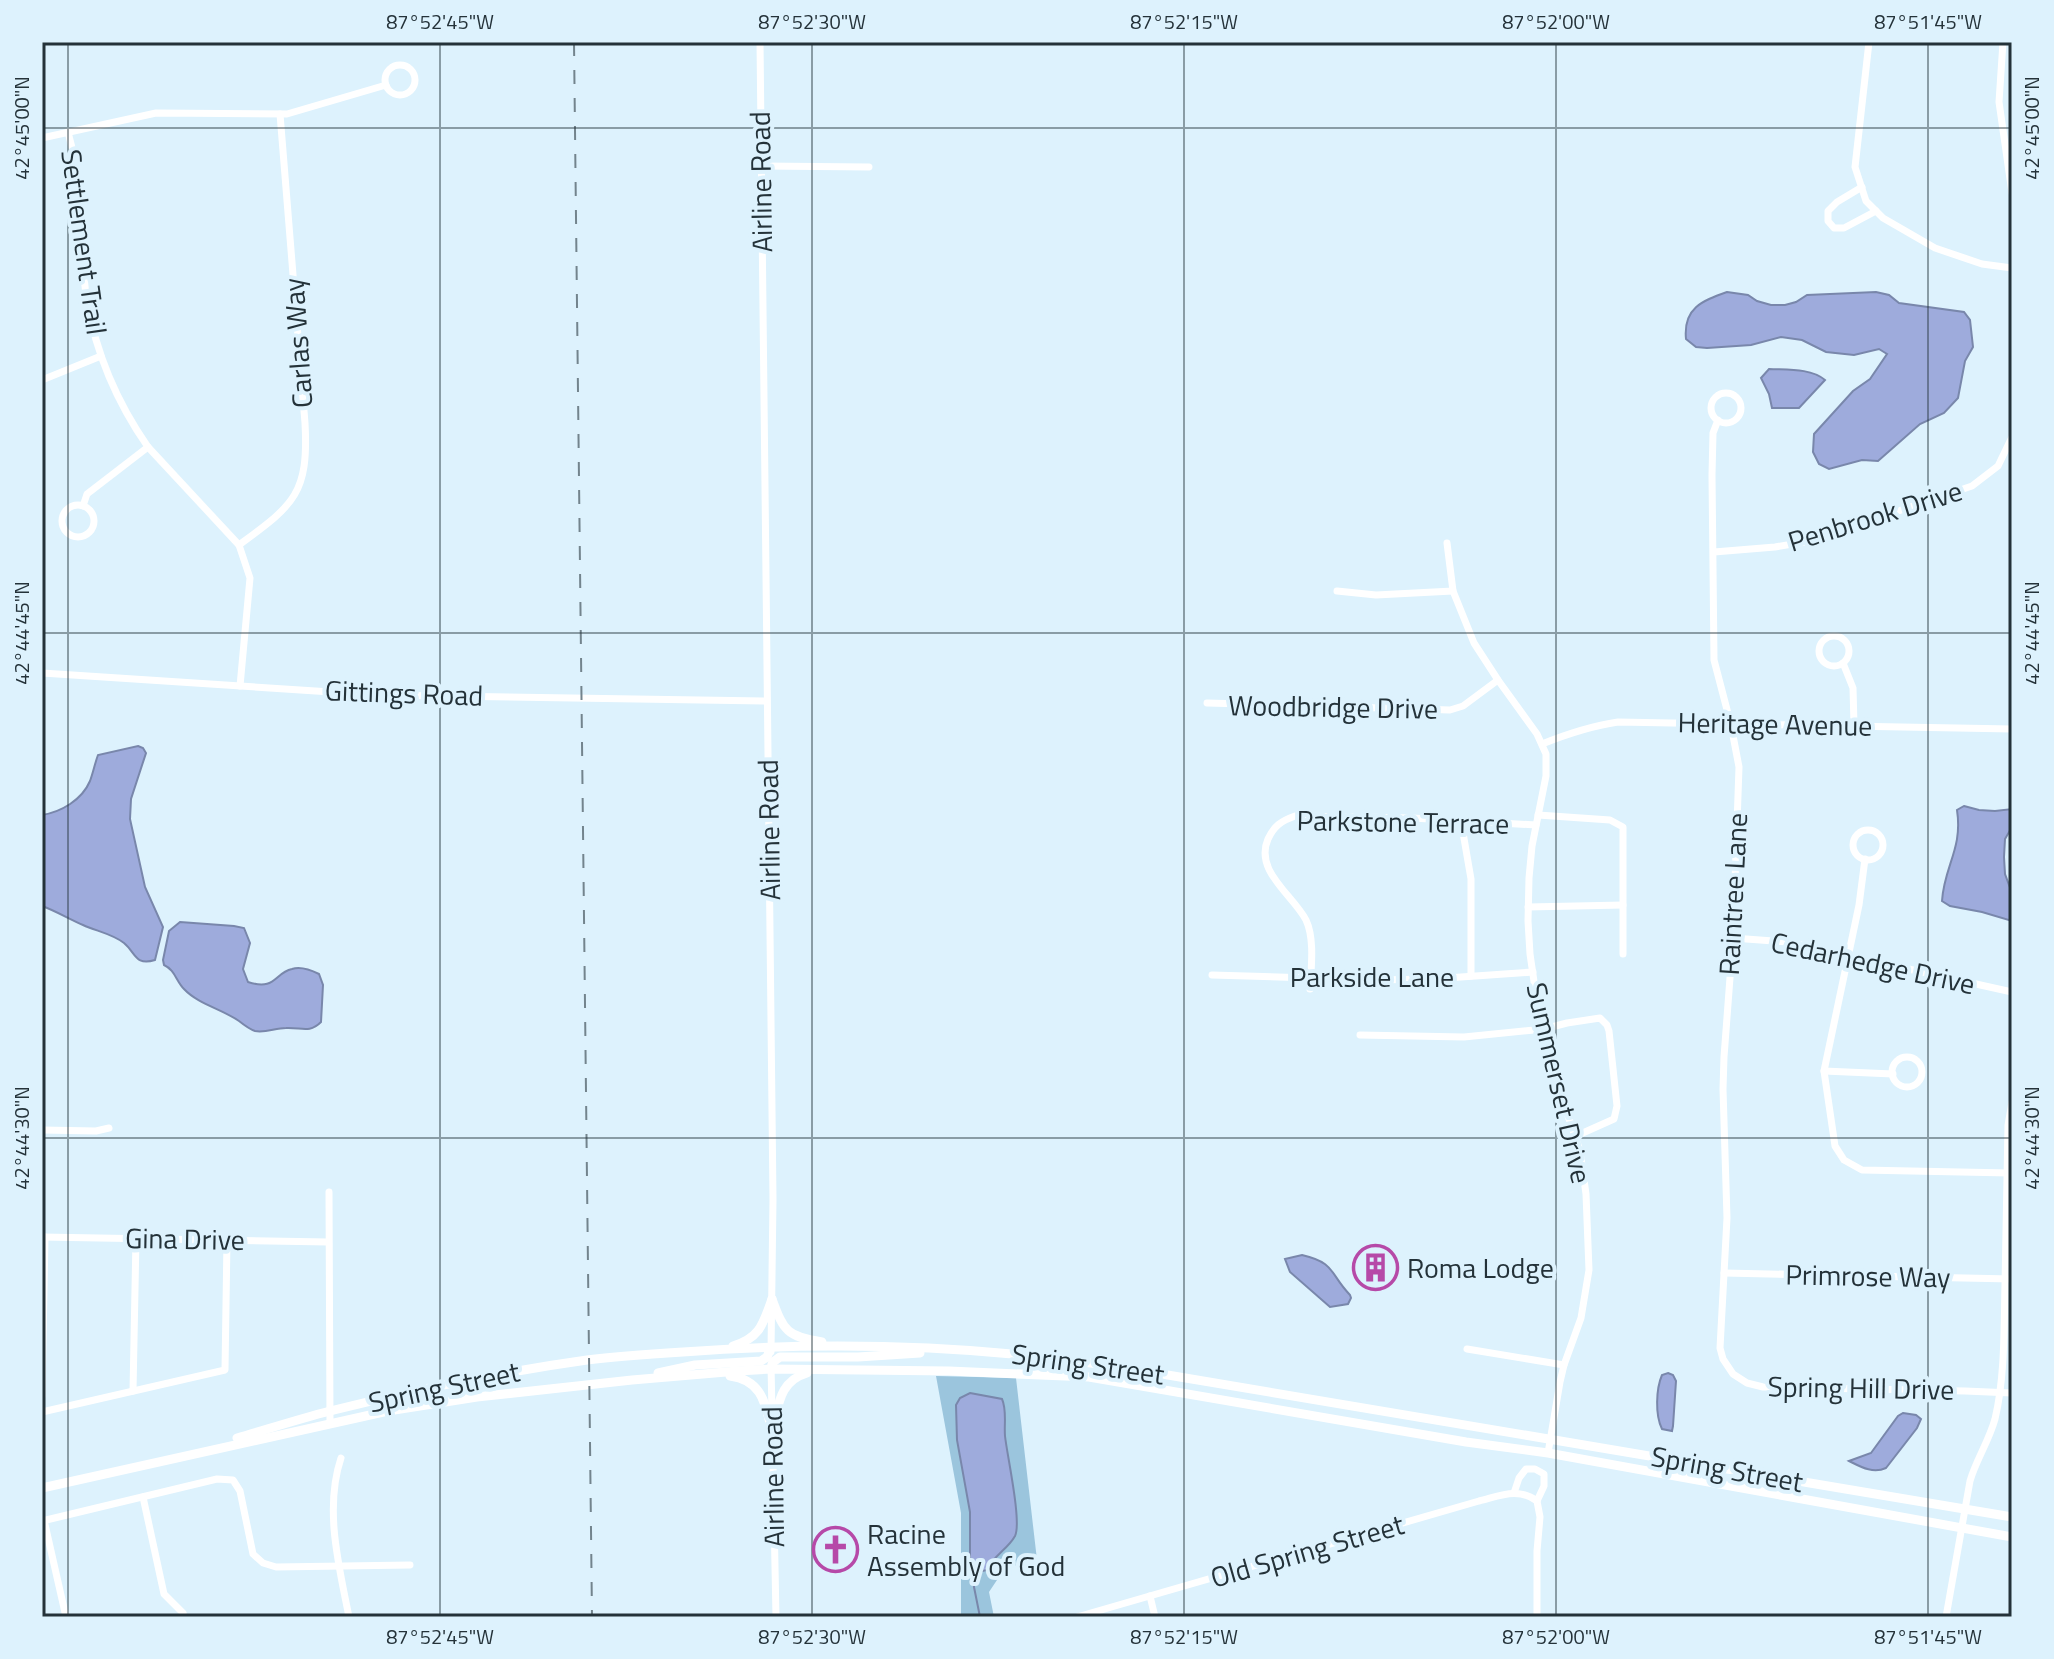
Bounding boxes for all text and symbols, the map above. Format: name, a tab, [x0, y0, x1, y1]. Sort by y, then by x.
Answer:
text: 87°52'45"W	[386, 6, 494, 37]
text: 87°52'30"W	[758, 6, 866, 37]
text: 87°52'15"W	[1130, 6, 1238, 37]
text: 87°52'00"W	[1502, 6, 1610, 37]
text: 87°51'45"W	[1874, 6, 1982, 37]
text: 42°45'00"N	[6, 76, 37, 180]
text: 42°45'00"N	[2016, 76, 2047, 180]
street label: Airline Road	[738, 111, 783, 253]
street label: Settlement Trail	[50, 147, 119, 337]
street label: Carlas Way	[272, 276, 323, 410]
street label: Penbrook Drive	[1782, 469, 1967, 562]
text: 42°44'45"N	[6, 581, 37, 685]
text: 42°44'45"N	[2016, 581, 2047, 685]
street label: Gittings Road	[324, 668, 484, 717]
street label: Woodbridge Drive	[1228, 683, 1438, 730]
street label: Heritage Avenue	[1677, 700, 1873, 747]
street label: Airline Road	[746, 759, 791, 901]
street label: Parkstone Terrace	[1296, 798, 1510, 845]
street label: Raintree Lane	[1707, 812, 1758, 976]
street label: Cedarhedge Drive	[1767, 920, 1979, 1005]
street label: Parkside Lane	[1290, 955, 1454, 998]
street label: Summerset Drive	[1515, 978, 1603, 1188]
text: 42°44'30"N	[6, 1086, 37, 1190]
text: 42°44'30"N	[2016, 1086, 2047, 1190]
street label: Gina Drive	[125, 1216, 245, 1261]
building icon: Roma Lodge	[1352, 1244, 1400, 1292]
place label: Roma Lodge	[1407, 1246, 1554, 1289]
street label: Primrose Way	[1785, 1253, 1951, 1298]
street label: Spring Street	[1009, 1332, 1167, 1396]
street label: Spring Street	[364, 1349, 524, 1424]
street label: Spring Hill Drive	[1767, 1364, 1955, 1411]
street label: Airline Road	[750, 1406, 795, 1548]
street label: Spring Street	[1648, 1434, 1807, 1503]
street label: Old Spring Street	[1205, 1502, 1409, 1599]
place label: Racine Assembly of God	[867, 1512, 1065, 1587]
church icon: Racine Assembly of God	[812, 1526, 860, 1574]
text: 87°52'45"W	[386, 1621, 494, 1652]
text: 87°52'30"W	[758, 1621, 866, 1652]
text: 87°52'15"W	[1130, 1621, 1238, 1652]
text: 87°52'00"W	[1502, 1621, 1610, 1652]
text: 87°51'45"W	[1874, 1621, 1982, 1652]

